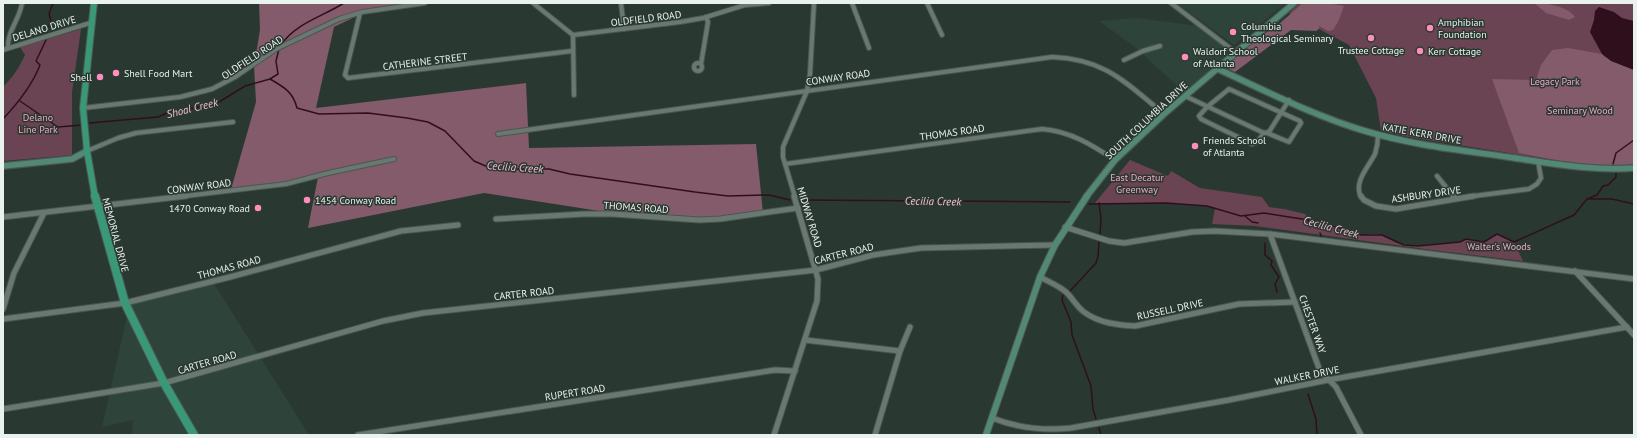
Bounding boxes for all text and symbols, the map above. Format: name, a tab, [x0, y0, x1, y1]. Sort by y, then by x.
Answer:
street label: OLDFIELD ROAD	[610, 8, 682, 29]
street label: DELANO DRIVE	[11, 13, 77, 44]
place label: Amphibian Foundation	[1438, 16, 1487, 41]
place label: Columbia Theological Seminary	[1241, 20, 1334, 45]
marker: Amphibian Foundation	[1425, 23, 1435, 33]
marker: Columbia Theological Seminary	[1228, 27, 1238, 37]
street label: OLDFIELD ROAD	[219, 33, 286, 82]
marker: Trustee Cottage	[1366, 33, 1376, 43]
place label: Trustee Cottage	[1338, 44, 1404, 57]
place label: Waldorf School of Atlanta	[1193, 45, 1258, 70]
place label: Kerr Cottage	[1428, 45, 1481, 58]
marker: Kerr Cottage	[1415, 46, 1425, 56]
street label: CATHERINE STREET	[382, 50, 468, 73]
marker: Waldorf School of Atlanta	[1180, 52, 1190, 62]
place label: Shell Food Mart	[124, 67, 193, 80]
street label: CONWAY ROAD	[805, 67, 871, 88]
marker: Shell Food Mart	[111, 68, 121, 78]
place label: Shell	[70, 71, 92, 84]
marker: Shell	[95, 72, 105, 82]
park label: Legacy Park	[1530, 75, 1580, 88]
street label: SOUTH COLUMBIA DRIVE	[1102, 79, 1191, 162]
water label: Shoal Creek	[165, 95, 220, 121]
park label: Seminary Wood	[1547, 104, 1613, 117]
park label: Delano Line Park	[18, 111, 58, 136]
street label: KATIE KERR DRIVE	[1381, 120, 1462, 147]
street label: THOMAS ROAD	[919, 122, 985, 143]
place label: Friends School of Atlanta	[1203, 134, 1266, 159]
marker: Friends School of Atlanta	[1190, 141, 1200, 151]
water label: Cecilia Creek	[486, 158, 545, 176]
park label: East Decatur Greenway	[1110, 171, 1164, 196]
street label: CONWAY ROAD	[166, 176, 232, 197]
street label: ASHBURY DRIVE	[1390, 183, 1462, 206]
street label: MIDWAY ROAD	[794, 185, 825, 249]
place label: 1454 Conway Road	[315, 194, 396, 207]
water label: Cecilia Creek	[905, 194, 962, 209]
marker: 1454 Conway Road	[302, 195, 312, 205]
street label: MEMORIAL DRIVE	[99, 196, 132, 274]
street label: THOMAS ROAD	[603, 199, 669, 216]
place label: 1470 Conway Road	[169, 202, 250, 215]
marker: 1470 Conway Road	[253, 203, 263, 213]
water label: Cecilia Creek	[1302, 213, 1361, 241]
street label: CARTER ROAD	[813, 240, 875, 267]
park label: Walter's Woods	[1467, 240, 1531, 253]
street label: THOMAS ROAD	[196, 253, 262, 282]
street label: CARTER ROAD	[493, 284, 555, 303]
street label: CHESTER WAY	[1296, 293, 1329, 356]
street label: RUSSELL DRIVE	[1136, 296, 1204, 323]
street label: CARTER ROAD	[176, 348, 238, 377]
street label: WALKER DRIVE	[1274, 363, 1341, 388]
street label: RUPERT ROAD	[544, 381, 606, 404]

